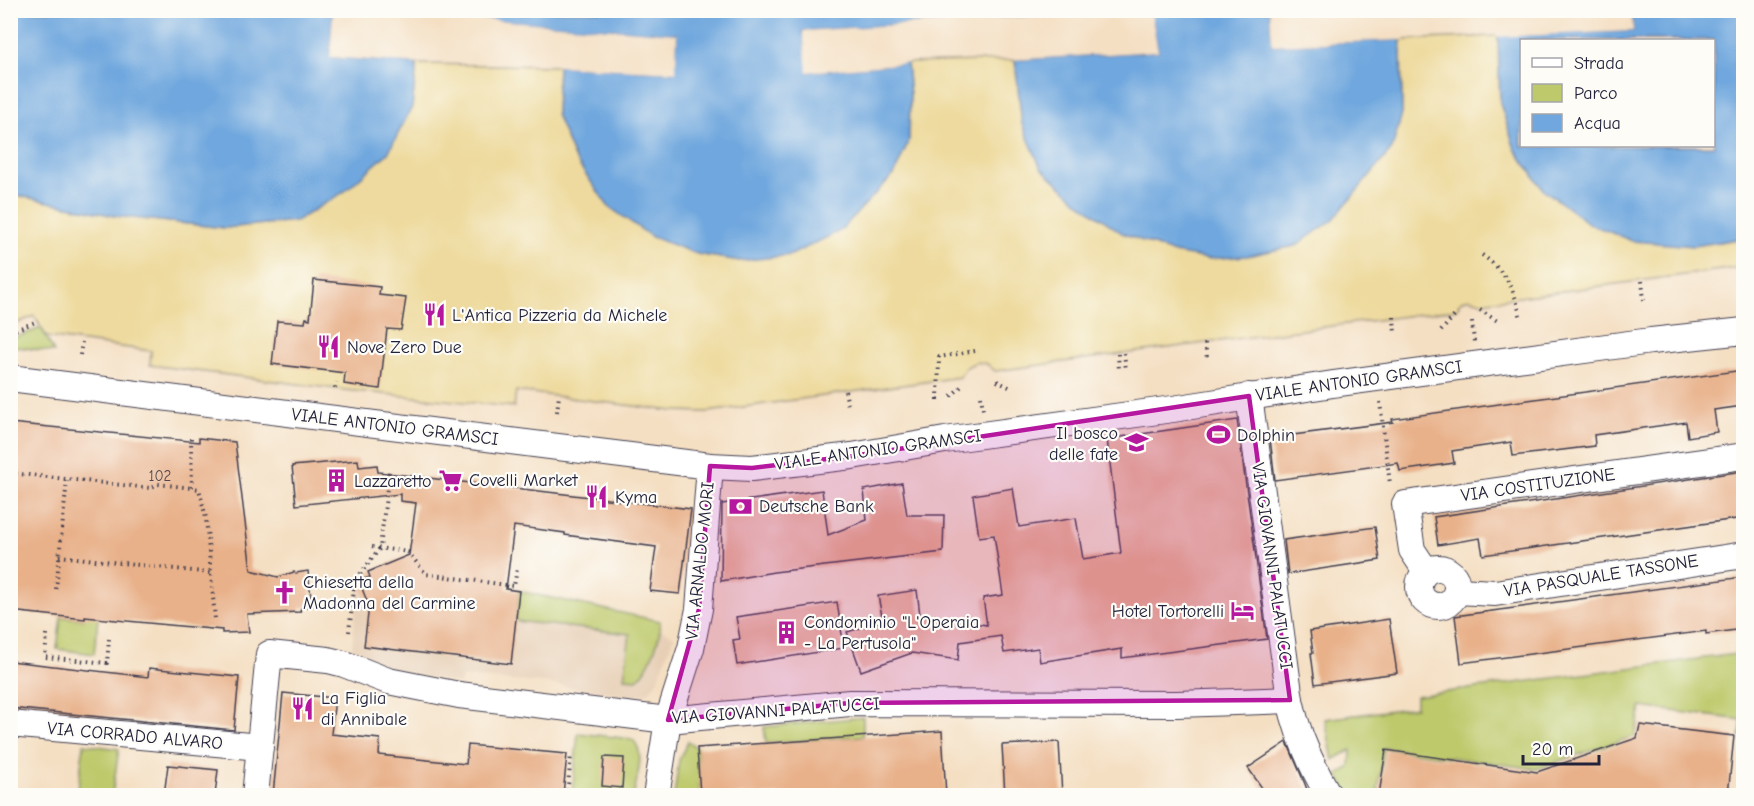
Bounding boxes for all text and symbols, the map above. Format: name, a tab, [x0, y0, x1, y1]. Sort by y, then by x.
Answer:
legend	[1520, 39, 1715, 147]
text: Strada	[1574, 53, 1624, 74]
text: Parco	[1574, 83, 1617, 104]
text: Acqua	[1574, 113, 1621, 134]
restaurant icon: L'Antica Pizzeria da Michele	[421, 302, 447, 328]
place label: L'Antica Pizzeria da Michele	[452, 305, 667, 326]
restaurant icon: Nove Zero Due	[316, 334, 342, 360]
place label: Nove Zero Due	[347, 337, 462, 358]
street label: VIALE ANTONIO GRAMSCI	[1254, 356, 1464, 406]
street label: VIALE ANTONIO GRAMSCI	[290, 404, 500, 450]
sports icon: Dolphin	[1206, 422, 1232, 448]
place label: Il bosco delle fate	[1049, 423, 1118, 465]
street label: VIALE ANTONIO GRAMSCI	[773, 425, 983, 475]
place label: Dolphin	[1237, 425, 1295, 446]
school or university icon: Il bosco delle fate	[1123, 430, 1149, 456]
street label: VIA GIOVANNI PALATUCCI	[1247, 461, 1297, 671]
street label: VIA COSTITUZIONE	[1460, 464, 1616, 506]
house number: 102	[149, 467, 171, 485]
supermarket icon: Covelli Market	[438, 467, 464, 493]
building icon: Lazzaretto	[323, 468, 349, 494]
place label: Covelli Market	[469, 470, 578, 491]
place label: Lazzaretto	[354, 471, 432, 492]
street label: VIA ARNALDO MORI	[681, 481, 719, 641]
restaurant icon: Kyma	[584, 484, 610, 510]
place label: Kyma	[615, 487, 657, 508]
bank icon: Deutsche Bank	[728, 493, 754, 519]
place label: Deutsche Bank	[759, 496, 874, 517]
street label: VIA PASQUALE TASSONE	[1502, 550, 1700, 602]
place label: Chiesetta della Madonna del Carmine	[303, 572, 476, 614]
church icon: Chiesetta della Madonna del Carmine	[272, 579, 298, 605]
hotel icon: Hotel Tortorelli	[1229, 598, 1255, 624]
place label: Hotel Tortorelli	[1112, 601, 1224, 622]
place label: Condominio "L'Operaia - La Pertusola"	[804, 612, 979, 654]
building icon: Condominio "L'Operaia - La Pertusola"	[773, 619, 799, 645]
place label: La Figlia di Annibale	[321, 688, 407, 730]
street label: VIA GIOVANNI PALATUCCI	[671, 693, 881, 729]
restaurant icon: La Figlia di Annibale	[290, 695, 316, 721]
street label: VIA CORRADO ALVARO	[46, 718, 224, 754]
scale bar	[1523, 728, 1600, 766]
text: 20 m	[1532, 739, 1573, 760]

